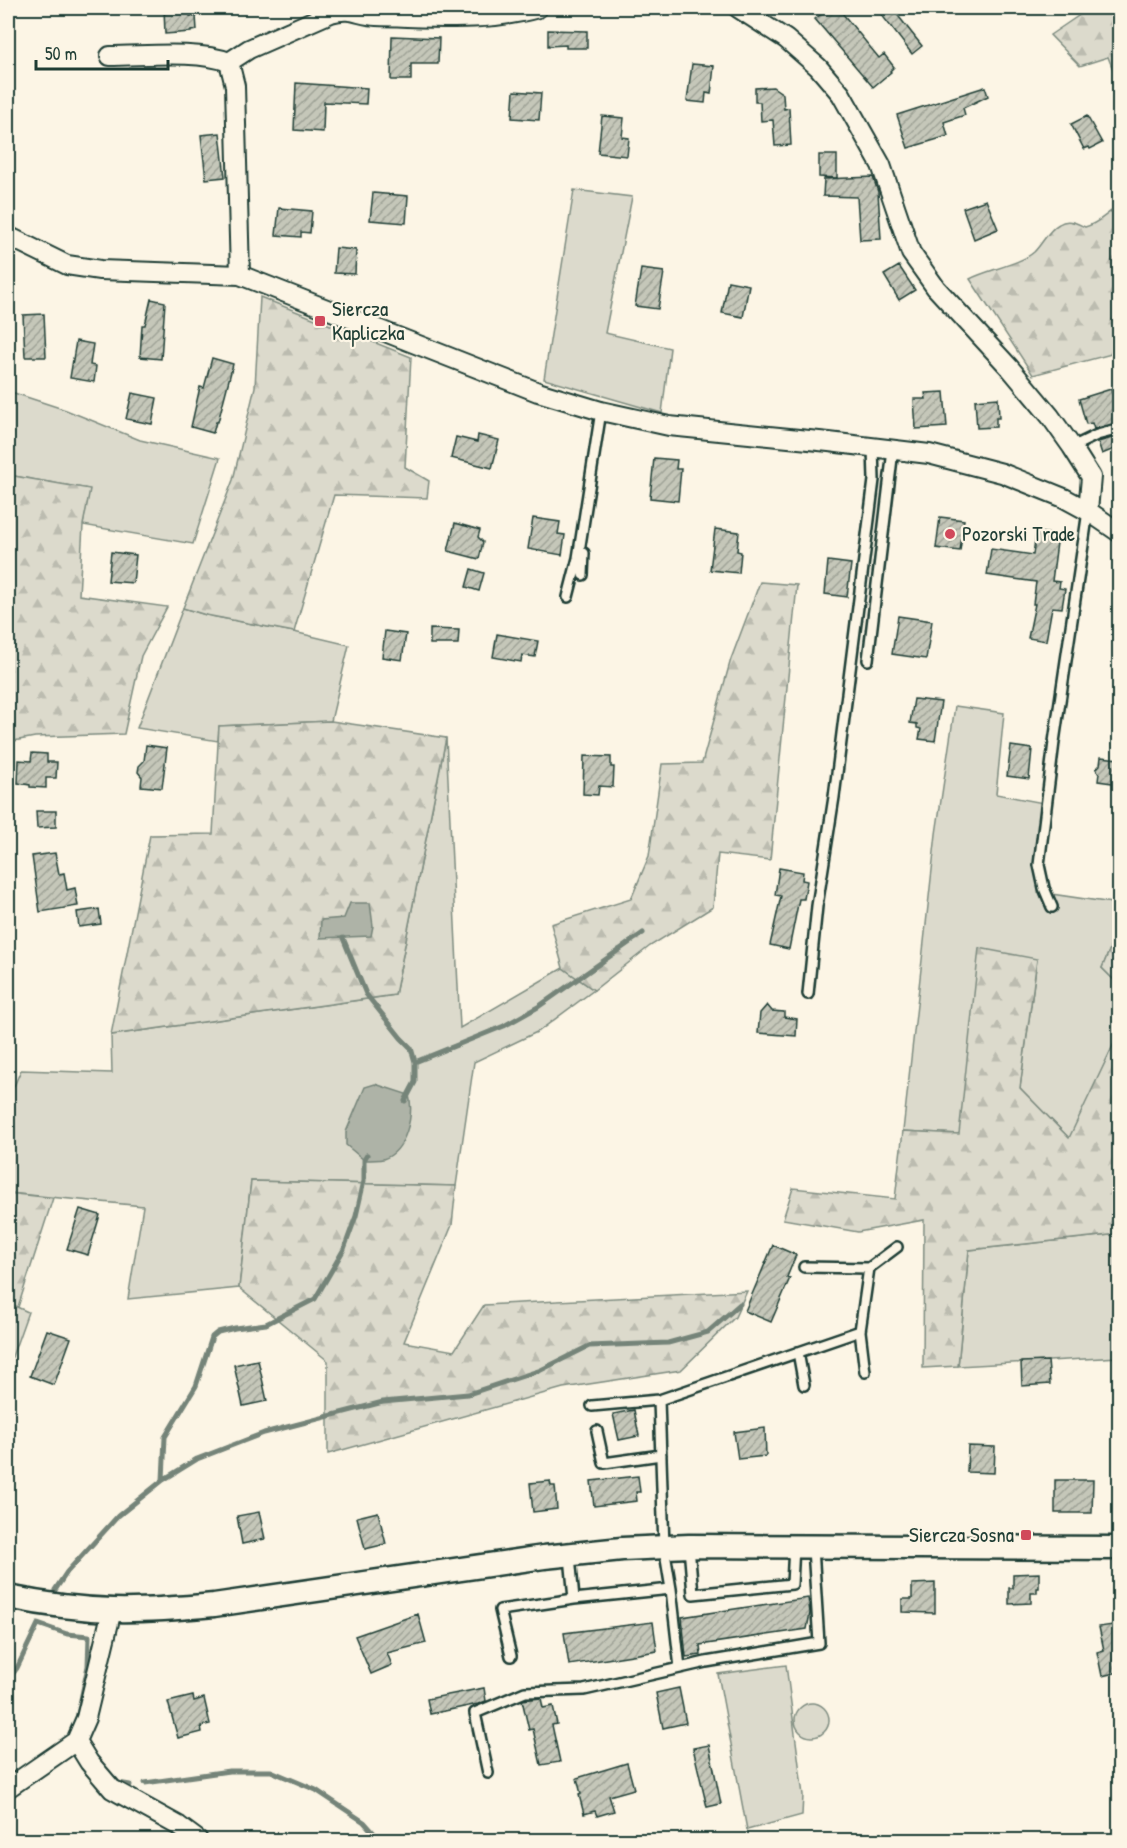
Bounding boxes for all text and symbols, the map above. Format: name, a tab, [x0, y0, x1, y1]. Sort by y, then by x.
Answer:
scale bar	[36, 33, 168, 71]
text: 50 m	[45, 41, 77, 66]
place label: Siercza Kapliczka	[332, 294, 405, 347]
marker: Siercza Kapliczka	[313, 314, 327, 328]
place label: Pozorski Trade	[962, 519, 1075, 548]
marker: Pozorski Trade	[943, 527, 957, 541]
place label: Siercza Sosna	[909, 1520, 1014, 1549]
marker: Siercza Sosna	[1019, 1528, 1033, 1542]

